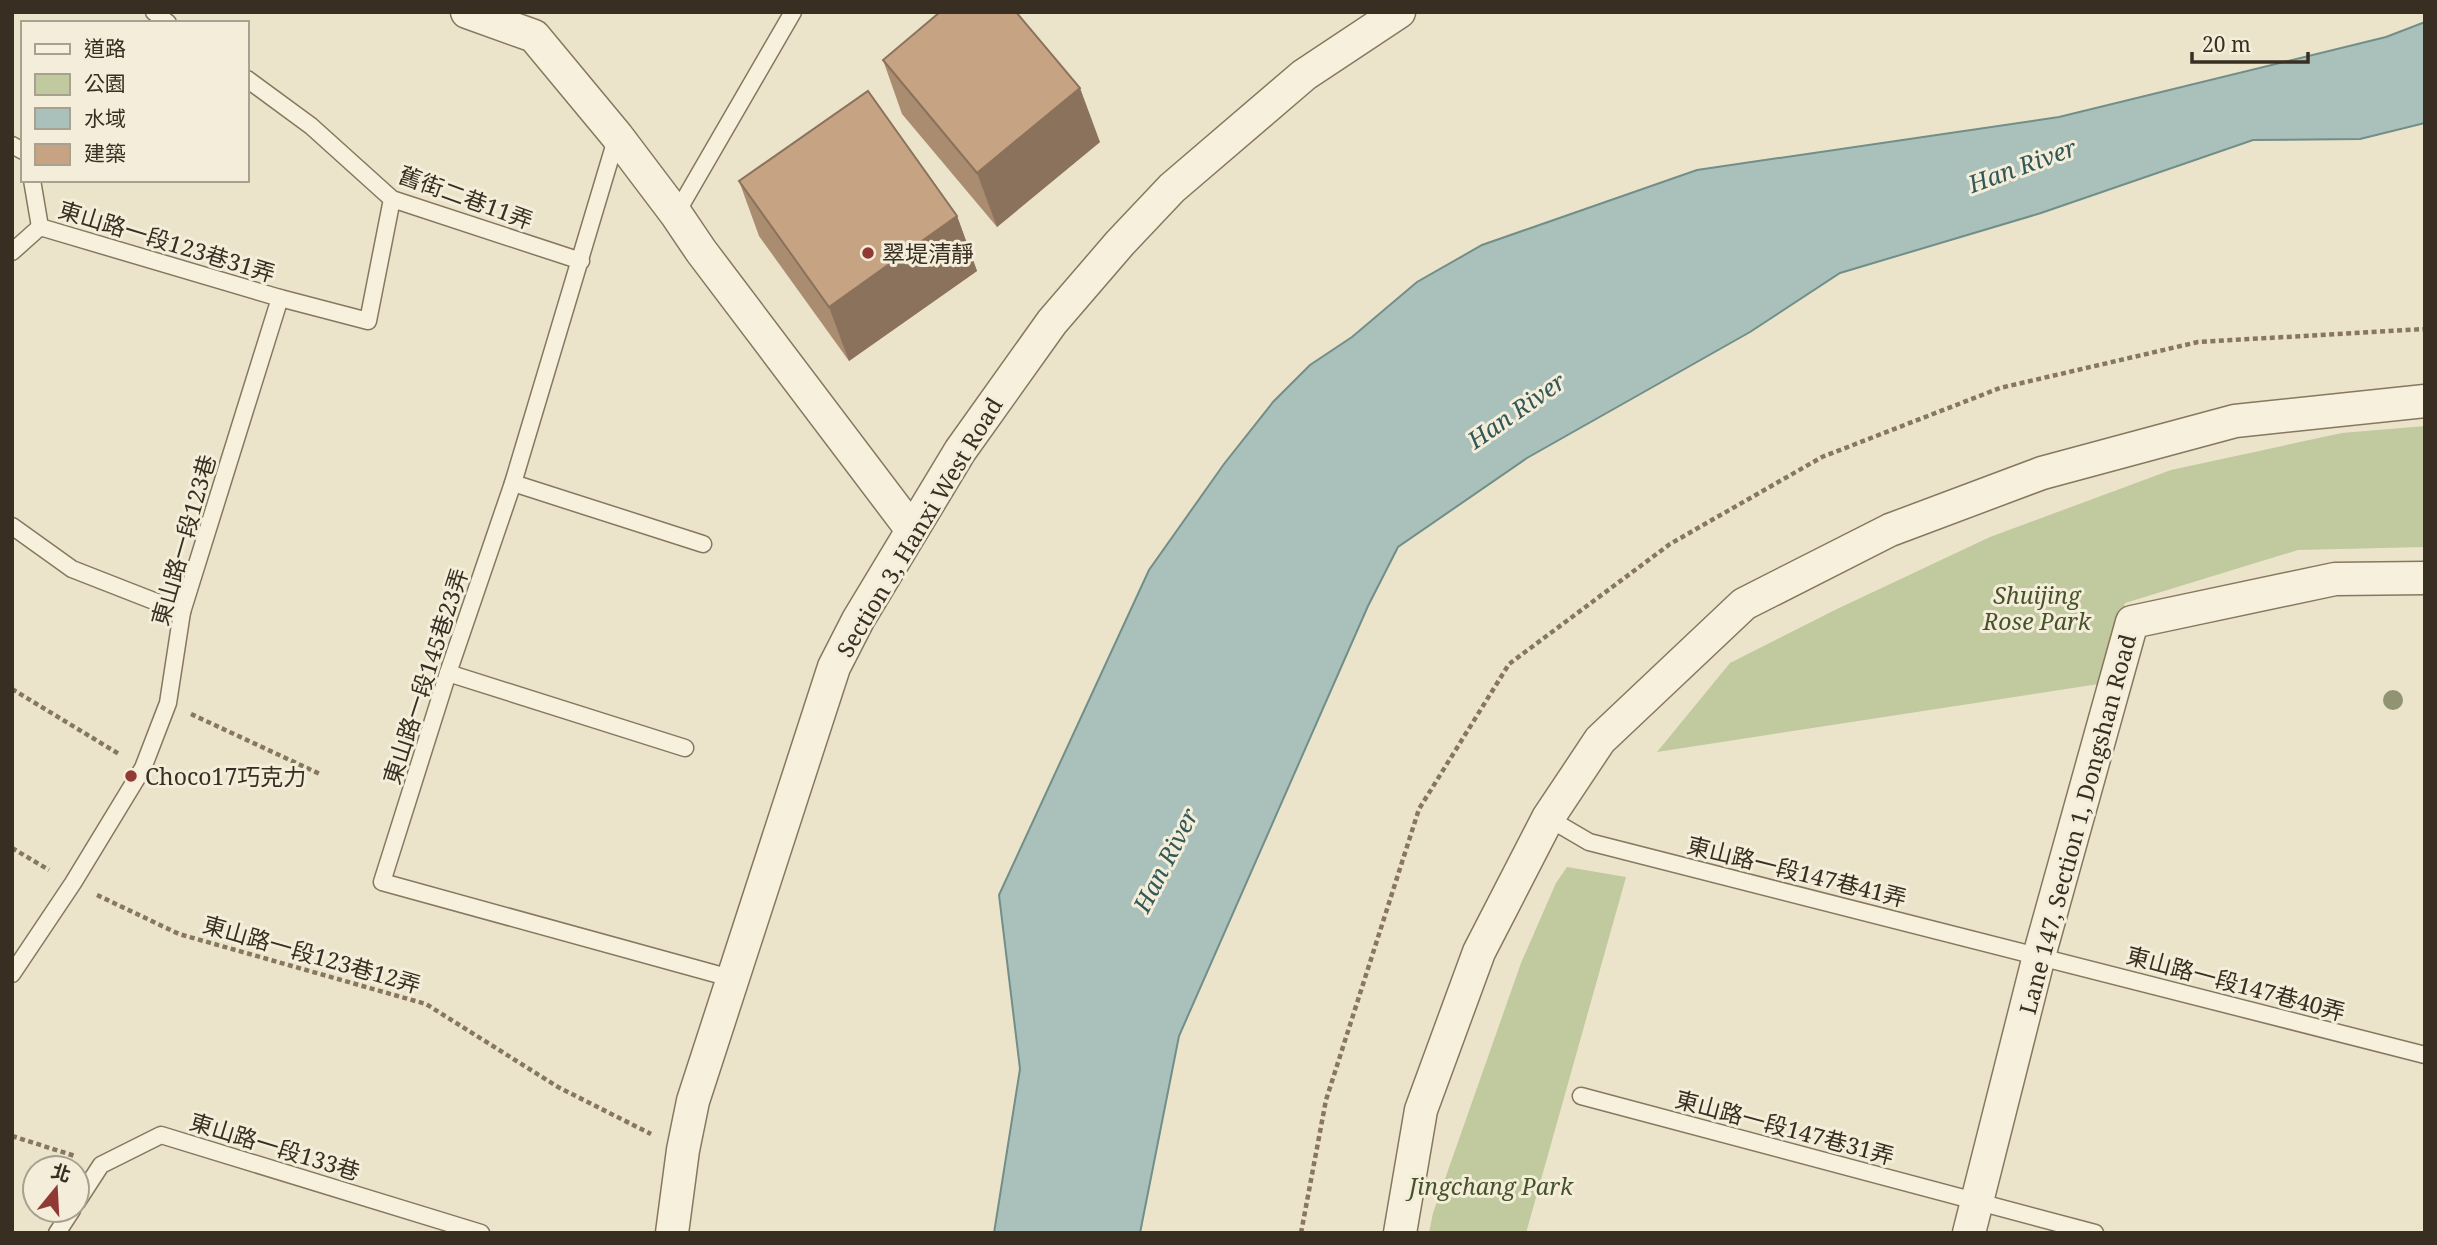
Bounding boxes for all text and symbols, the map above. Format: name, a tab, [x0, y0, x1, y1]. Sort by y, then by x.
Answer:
legend	[21, 21, 248, 182]
scale bar	[2192, 21, 2308, 65]
text: 20 m	[2202, 30, 2251, 58]
text: 道路	[84, 34, 126, 62]
text: 公園	[84, 69, 126, 97]
text: 水域	[84, 104, 126, 132]
water label: Han River	[1962, 130, 2081, 200]
text: 建築	[84, 139, 126, 167]
street label: 舊街二巷11弄	[394, 158, 538, 236]
street label: 東山路一段123巷31弄	[55, 193, 279, 289]
place label: 翠堤清靜	[882, 237, 974, 269]
marker: 翠堤清靜	[860, 245, 876, 261]
water label: Han River	[1460, 364, 1572, 456]
street label: Section 3, Hanxi West Road	[829, 391, 1009, 663]
street label: 東山路一段123巷	[143, 451, 223, 629]
street label: 東山路一段145巷23弄	[375, 564, 475, 788]
park label: Shuijing Rose Park	[1982, 579, 2092, 637]
street label: Lane 147, Section 1, Dongshan Road	[2011, 630, 2143, 1018]
place label: Choco17巧克力	[145, 760, 306, 792]
marker: Choco17巧克力	[123, 768, 139, 784]
water label: Han River	[1124, 802, 1206, 919]
street label: 東山路一段147巷41弄	[1684, 828, 1910, 914]
street label: 東山路一段123巷12弄	[199, 908, 425, 1000]
street label: 東山路一段147巷40弄	[2123, 938, 2349, 1028]
street label: 東山路一段147巷31弄	[1672, 1082, 1898, 1172]
street label: 東山路一段133巷	[186, 1105, 364, 1187]
north arrow	[21, 1154, 91, 1224]
text: 北	[48, 1158, 74, 1188]
park label: Jingchang Park	[1405, 1170, 1574, 1202]

